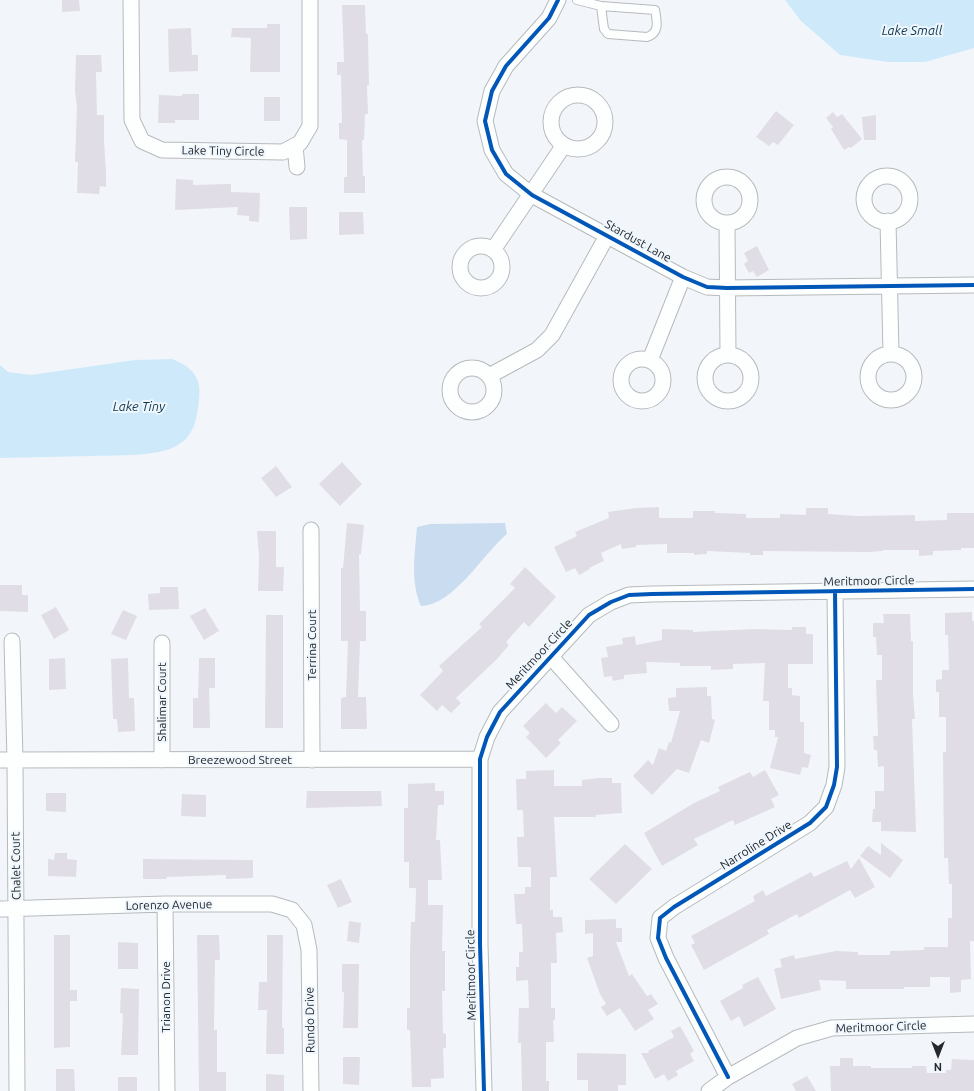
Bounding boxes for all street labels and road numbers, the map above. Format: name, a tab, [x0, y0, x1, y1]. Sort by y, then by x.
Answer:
street label: Lake Tiny Circle	[181, 143, 265, 159]
street label: Stardust Lane	[602, 217, 674, 265]
street label: Meritmoor Circle	[823, 573, 915, 589]
street label: Terrina Court	[305, 610, 319, 680]
street label: Meritmoor Circle	[503, 616, 575, 692]
street label: Shalimar Court	[155, 662, 169, 742]
street label: Breezewood Street	[188, 753, 292, 767]
street label: Narroline Drive	[718, 817, 794, 873]
street label: Chalet Court	[8, 832, 24, 900]
street label: Lorenzo Avenue	[126, 897, 212, 913]
street label: Meritmoor Circle	[463, 929, 479, 1021]
street label: Trianon Drive	[159, 961, 173, 1033]
street label: Rundo Drive	[302, 987, 318, 1053]
street label: Meritmoor Circle	[835, 1018, 927, 1036]

